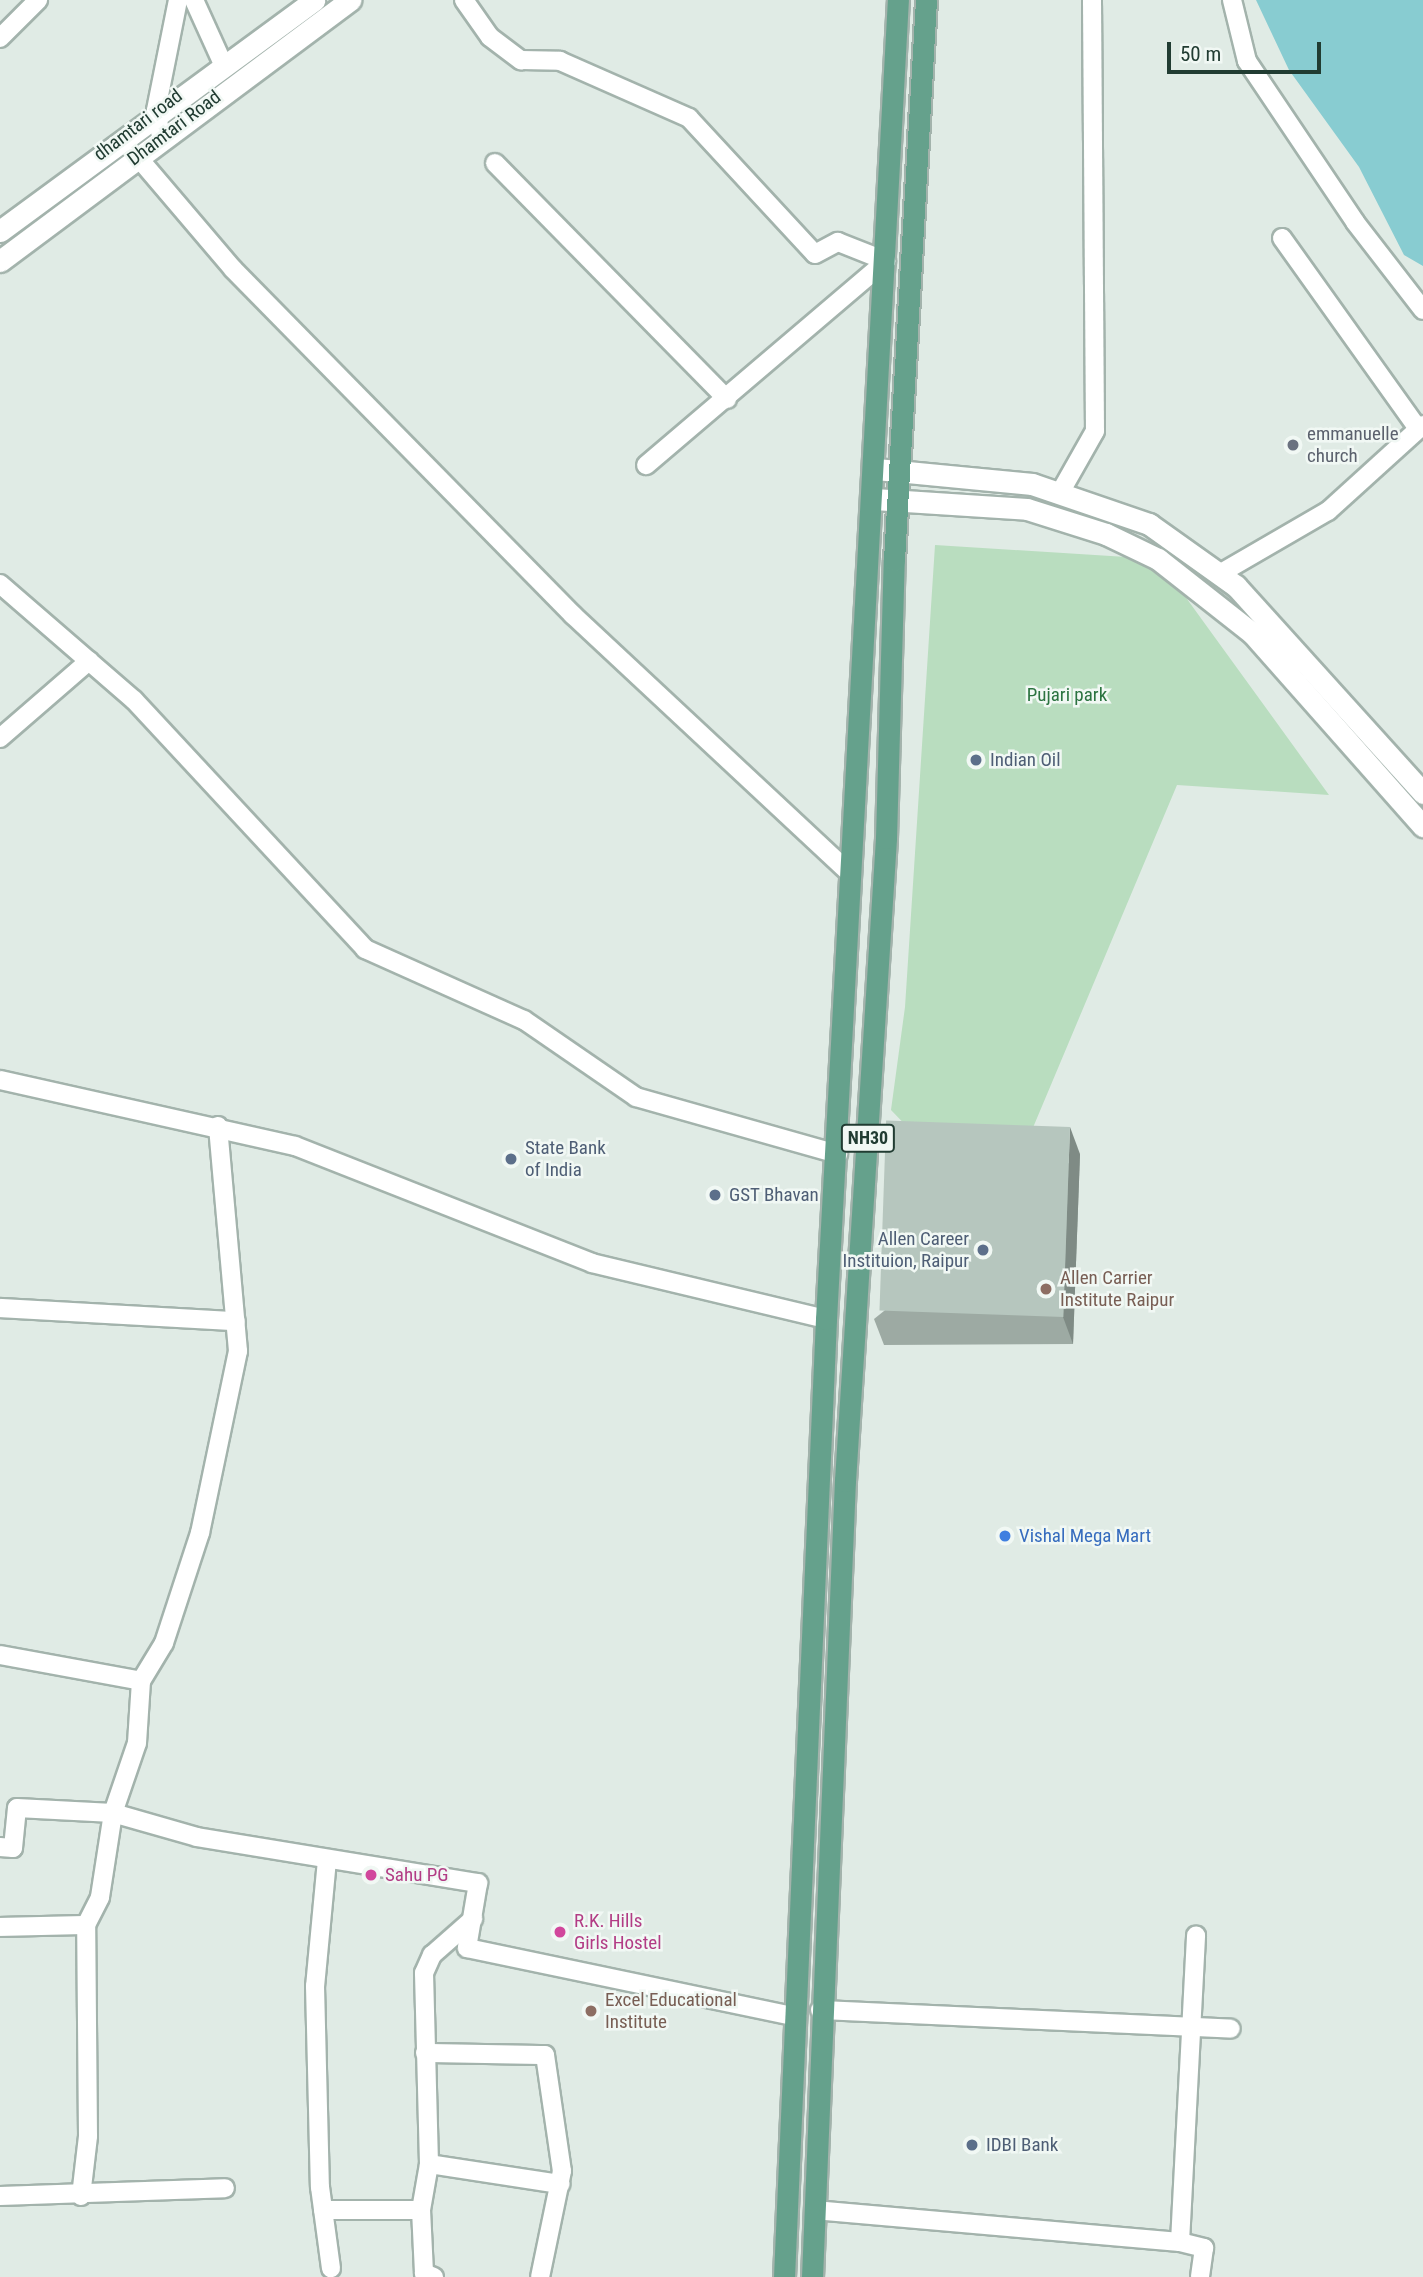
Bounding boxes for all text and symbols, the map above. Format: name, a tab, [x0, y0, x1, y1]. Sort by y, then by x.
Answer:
scale bar	[1171, 28, 1325, 72]
text: 50 m	[1180, 42, 1221, 66]
street label: dhamtari road	[89, 84, 187, 166]
street label: Dhamtari Road	[123, 86, 225, 170]
place label: emmanuelle church	[1307, 423, 1399, 467]
marker: emmanuelle church	[1285, 437, 1301, 453]
park label: Pujari park	[1027, 684, 1107, 706]
place label: Indian Oil	[990, 749, 1061, 771]
marker: Indian Oil	[968, 752, 984, 768]
road number: NH30	[840, 1124, 896, 1153]
place label: State Bank of India	[525, 1137, 606, 1181]
marker: State Bank of India	[503, 1151, 519, 1167]
place label: GST Bhavan	[729, 1184, 819, 1206]
marker: GST Bhavan	[707, 1187, 723, 1203]
place label: Allen Career Instituion, Raipur	[843, 1228, 969, 1272]
marker: Allen Career Instituion, Raipur	[975, 1242, 991, 1258]
place label: Allen Carrier Institute Raipur	[1060, 1267, 1174, 1311]
marker: Allen Carrier Institute Raipur	[1038, 1281, 1054, 1297]
place label: Vishal Mega Mart	[1019, 1525, 1151, 1547]
marker: Vishal Mega Mart	[997, 1528, 1013, 1544]
place label: Sahu PG	[385, 1864, 448, 1886]
marker: Sahu PG	[363, 1867, 379, 1883]
place label: R.K. Hills Girls Hostel	[574, 1910, 662, 1954]
marker: R.K. Hills Girls Hostel	[552, 1924, 568, 1940]
place label: Excel Educational Institute	[605, 1989, 737, 2033]
marker: Excel Educational Institute	[583, 2003, 599, 2019]
place label: IDBI Bank	[986, 2134, 1058, 2156]
marker: IDBI Bank	[964, 2137, 980, 2153]

